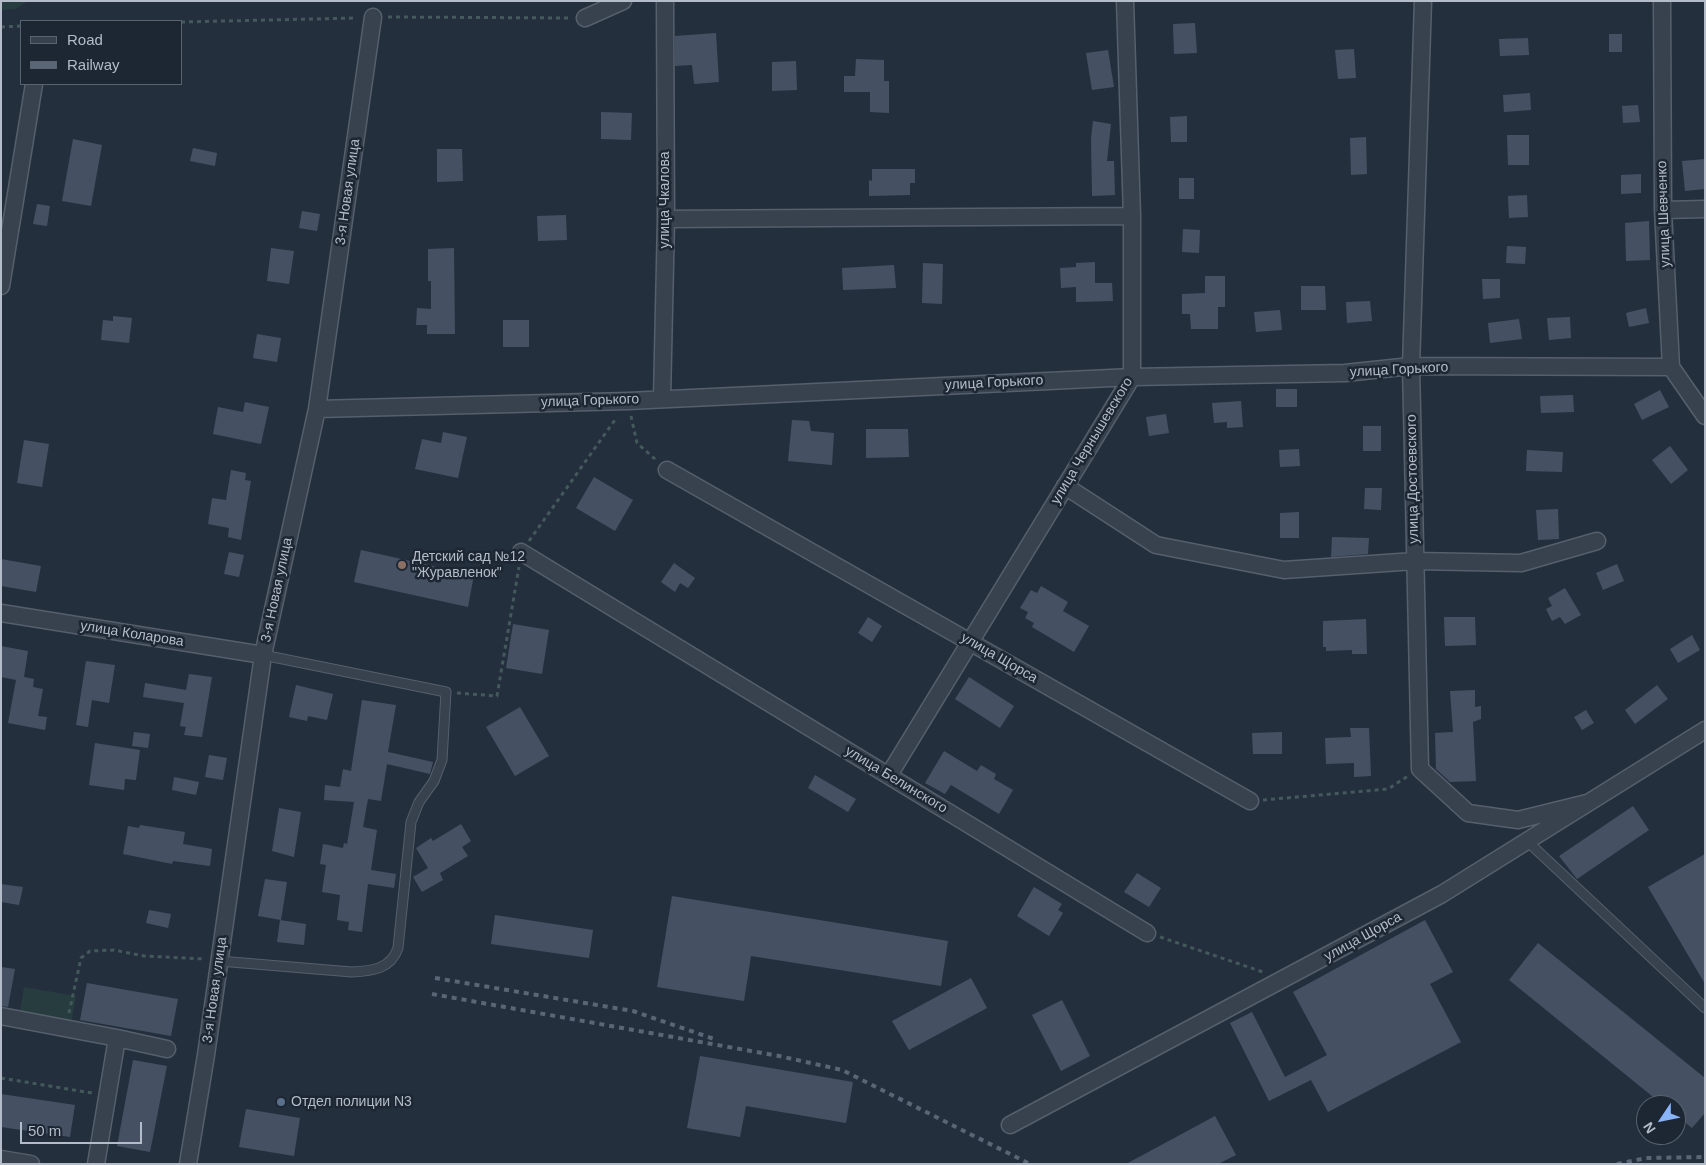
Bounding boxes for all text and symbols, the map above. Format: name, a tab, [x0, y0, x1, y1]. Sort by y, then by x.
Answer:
legend	[20, 20, 182, 85]
text: Road	[67, 31, 103, 48]
text: Railway	[67, 56, 120, 73]
street label: 3-я Новая улица	[332, 138, 364, 246]
street label: улица Чкалова	[657, 151, 673, 249]
street label: улица Шевченко	[1654, 160, 1674, 268]
street label: улица Горького	[1349, 359, 1449, 381]
street label: улица Горького	[944, 372, 1044, 394]
street label: улица Чернышевского	[1047, 375, 1137, 507]
street label: улица Горького	[540, 391, 640, 411]
street label: улица Достоевского	[1403, 414, 1423, 544]
street label: 3-я Новая улица	[258, 536, 296, 644]
place label: Детский сад №12 "Журавленок"	[412, 549, 525, 582]
marker: Детский сад №12 "Журавленок"	[396, 559, 408, 571]
street label: улица Коларова	[79, 618, 185, 650]
street label: улица Щорса	[958, 629, 1040, 687]
street label: улица Белинского	[842, 743, 950, 817]
street label: улица Щорса	[1321, 909, 1405, 965]
street label: 3-я Новая улица	[199, 936, 231, 1044]
place label: Отдел полиции N3	[291, 1094, 412, 1110]
north arrow	[1636, 1095, 1686, 1145]
marker: Отдел полиции N3	[275, 1096, 287, 1108]
scale bar	[22, 1112, 145, 1144]
text: N	[1640, 1119, 1659, 1136]
text: 50 m	[28, 1122, 61, 1139]

